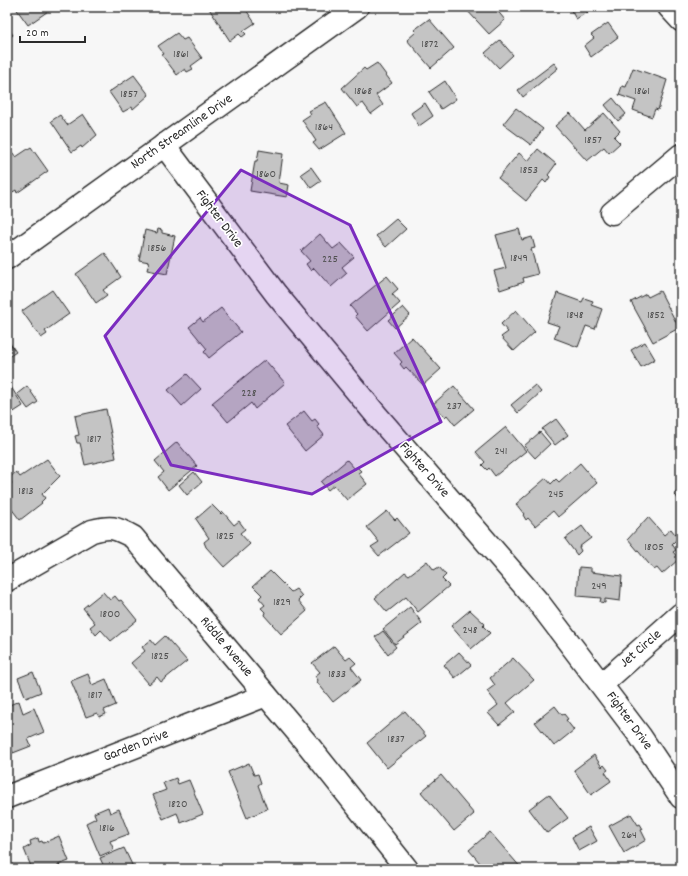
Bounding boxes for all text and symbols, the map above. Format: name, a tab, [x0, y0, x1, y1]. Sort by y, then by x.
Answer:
scale bar	[20, 18, 85, 44]
text: 20 m	[26, 25, 49, 42]
house number: 1872	[421, 36, 439, 53]
house number: 1861	[173, 46, 189, 63]
house number: 1868	[354, 83, 372, 100]
house number: 1861	[634, 83, 650, 100]
house number: 1857	[120, 86, 138, 103]
street label: North Streamline Drive	[127, 89, 237, 175]
house number: 1864	[315, 119, 333, 136]
house number: 1857	[584, 132, 602, 149]
house number: 1853	[520, 162, 538, 179]
house number: 1860	[256, 166, 276, 183]
street label: Fighter Drive	[191, 186, 247, 252]
house number: 1856	[148, 240, 167, 257]
house number: 1849	[510, 250, 528, 267]
house number: 225	[322, 251, 338, 268]
house number: 1848	[566, 307, 584, 324]
house number: 1852	[647, 307, 665, 324]
house number: 228	[241, 385, 257, 402]
house number: 237	[446, 398, 462, 415]
house number: 1817	[87, 431, 102, 448]
street label: Fighter Drive	[394, 438, 454, 502]
house number: 241	[495, 443, 507, 460]
house number: 1813	[18, 483, 34, 500]
house number: 245	[548, 486, 564, 503]
house number: 1825	[216, 528, 234, 545]
house number: 1805	[644, 539, 664, 556]
house number: 249	[591, 578, 607, 595]
house number: 1829	[273, 594, 291, 611]
house number: 1800	[100, 606, 120, 623]
street label: Riddle Avenue	[195, 612, 257, 682]
house number: 248	[462, 622, 478, 639]
street label: Jet Circle	[616, 625, 666, 673]
house number: 1825	[151, 648, 169, 665]
house number: 1833	[328, 666, 346, 683]
house number: 1817	[88, 687, 103, 704]
street label: Fighter Drive	[601, 688, 657, 754]
street label: Garden Drive	[101, 724, 171, 768]
house number: 1837	[387, 731, 405, 748]
house number: 1820	[168, 796, 188, 813]
house number: 1816	[99, 820, 115, 837]
house number: 264	[621, 827, 637, 844]

